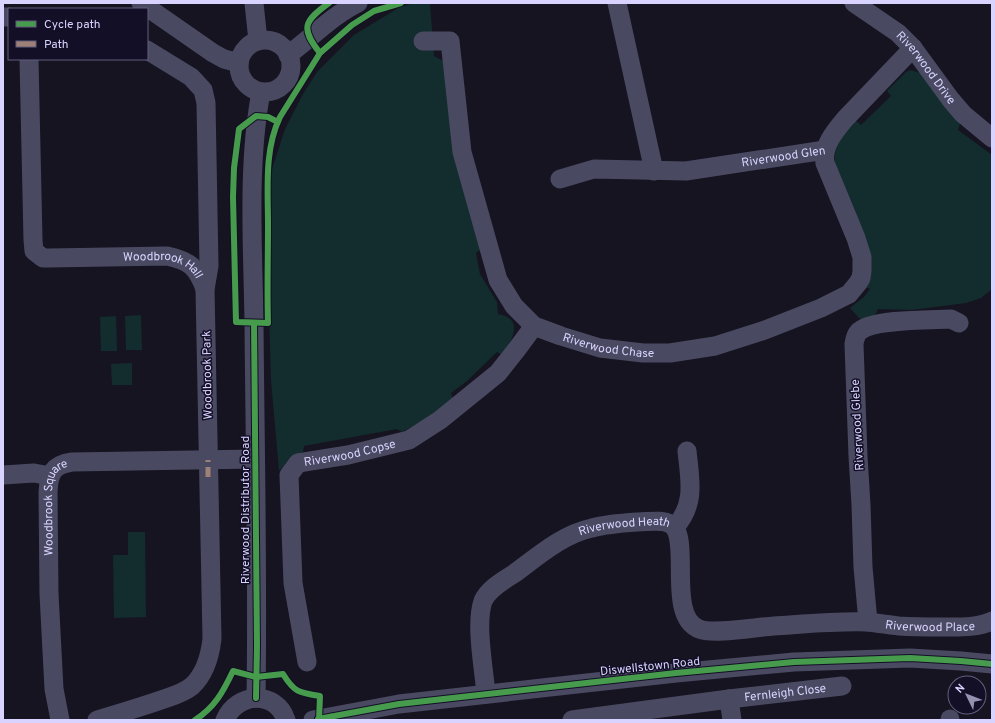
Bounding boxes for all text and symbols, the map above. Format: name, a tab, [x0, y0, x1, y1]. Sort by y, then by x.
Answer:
legend	[8, 8, 148, 60]
text: Cycle path	[44, 17, 101, 33]
street label: Riverwood Drive	[892, 28, 959, 109]
text: Path	[44, 37, 69, 53]
street label: Riverwood Glen	[740, 143, 827, 172]
street label: Woodbrook Hall	[123, 249, 206, 282]
street label: Woodbrook Park	[199, 330, 217, 420]
street label: Riverwood Chase	[560, 330, 654, 362]
street label: Riverwood Glebe	[848, 379, 868, 471]
street label: Riverwood Distributor Road	[238, 436, 254, 584]
street label: Riverwood Copse	[303, 437, 397, 471]
street label: Woodbrook Square	[41, 456, 70, 556]
street label: Riverwood Heath	[577, 514, 672, 540]
street label: Riverwood Place	[884, 617, 976, 636]
street label: Diswellstown Road	[599, 654, 701, 680]
north arrow	[947, 675, 987, 715]
street label: Fernleigh Close	[744, 681, 827, 706]
text: N	[953, 681, 968, 697]

